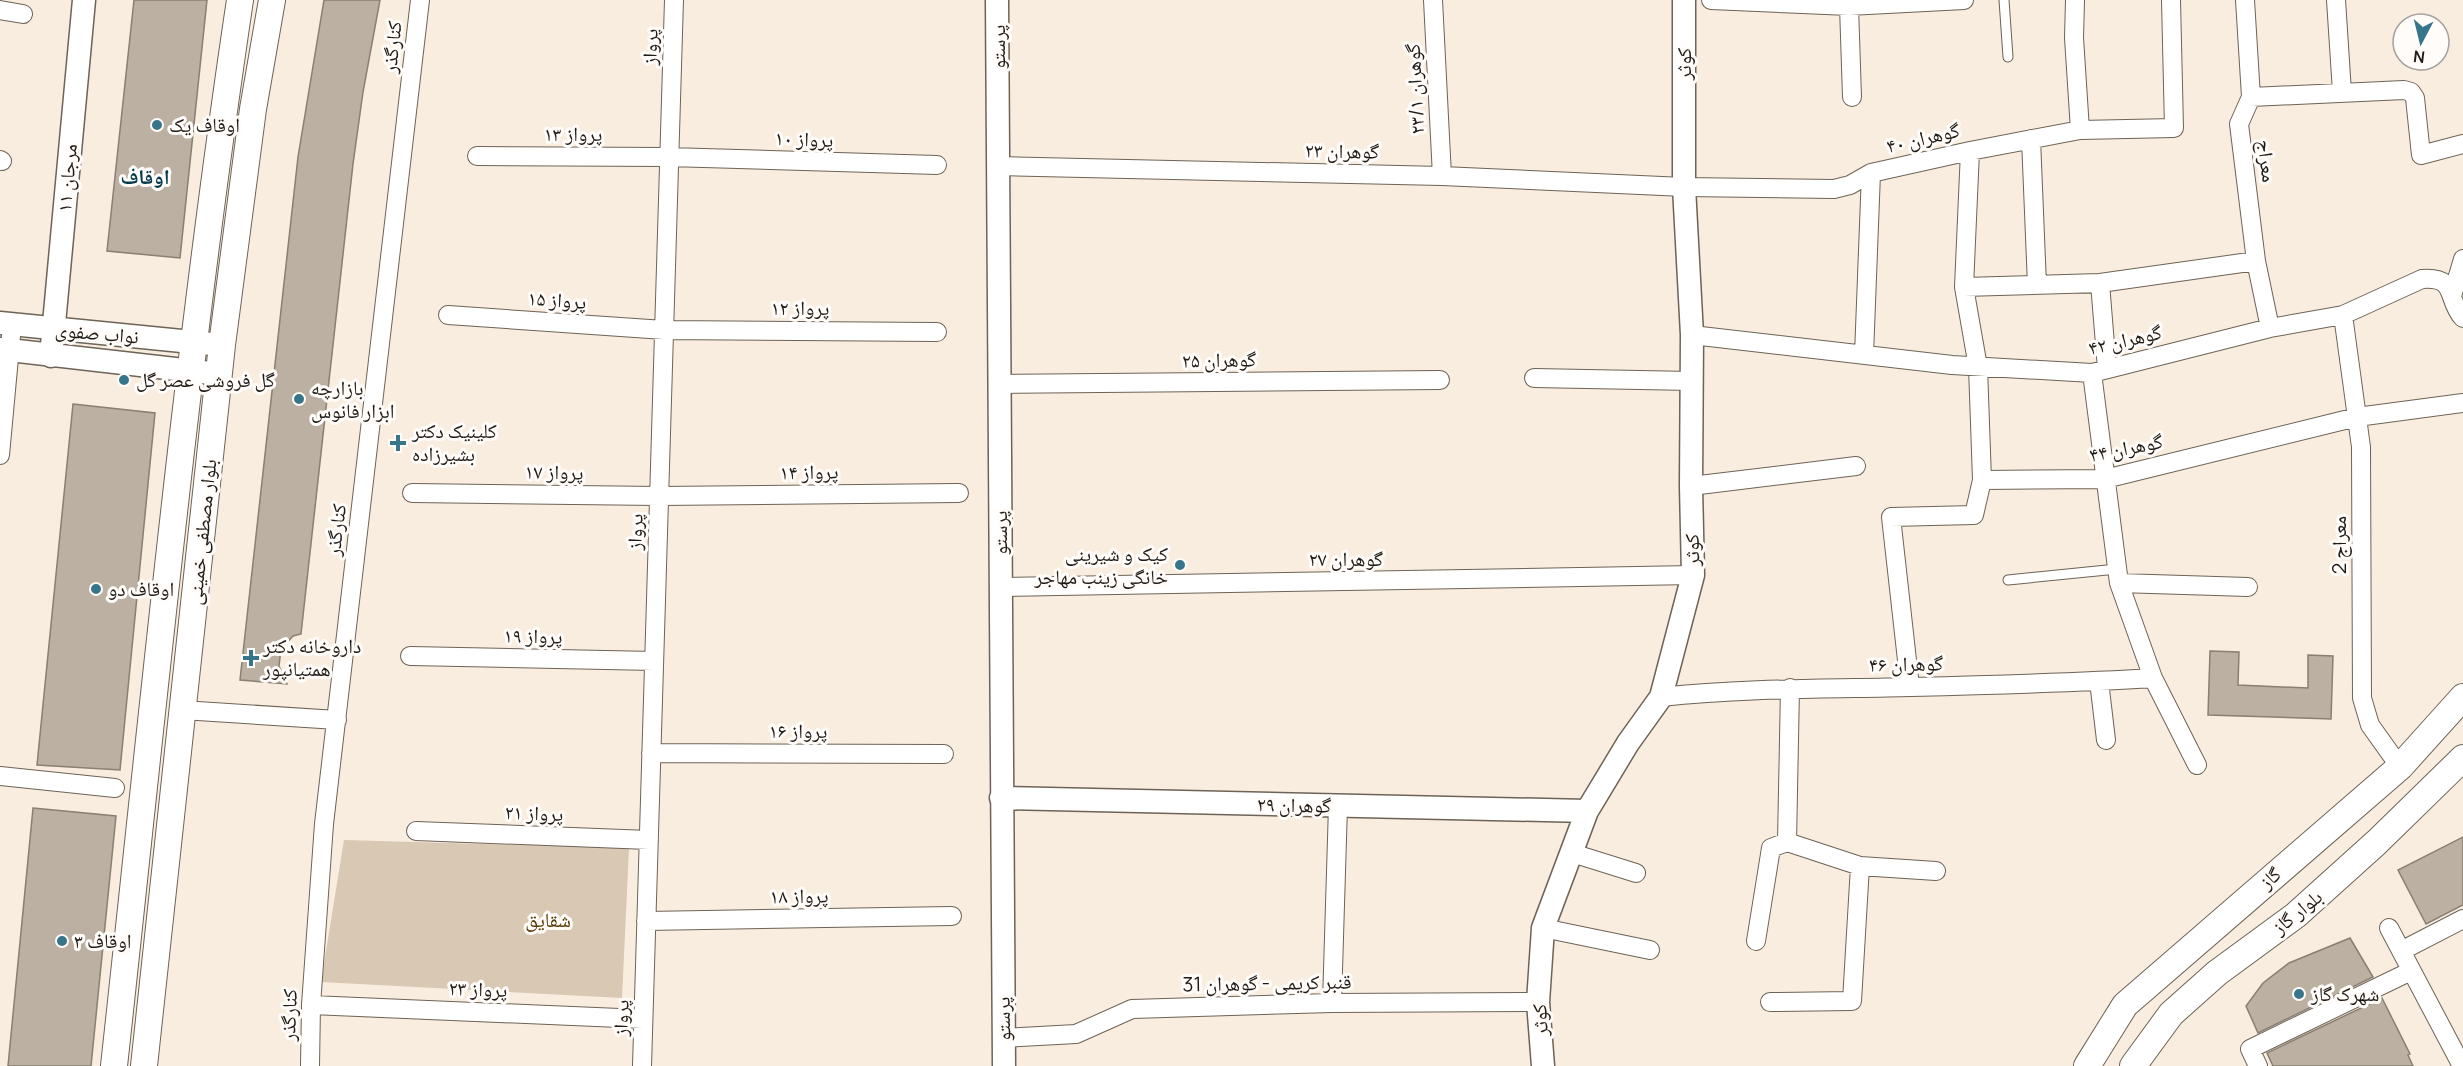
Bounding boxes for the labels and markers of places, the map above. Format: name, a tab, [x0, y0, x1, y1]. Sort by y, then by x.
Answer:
place label: اوقاف یک	[169, 111, 240, 138]
marker: اوقاف یک	[150, 118, 164, 132]
place label: گل فروشی عصر گل	[136, 366, 275, 393]
marker: گل فروشی عصر گل	[117, 373, 131, 387]
place label: بازارچه ابزار فانوس	[311, 374, 394, 424]
marker: بازارچه ابزار فانوس	[292, 392, 306, 406]
place label: کلینیک دکتر بشیرزاده	[411, 417, 497, 467]
marker: کلینیک دکتر بشیرزاده	[389, 434, 407, 452]
place label: کیک و شیرینی خانگی زینب مهاجر	[1033, 540, 1168, 590]
marker: کیک و شیرینی خانگی زینب مهاجر	[1173, 558, 1187, 572]
place label: اوقاف دو	[108, 575, 174, 602]
marker: اوقاف دو	[89, 582, 103, 596]
place label: داروخانه دکتر همتیانپور	[262, 632, 361, 682]
marker: داروخانه دکتر همتیانپور	[244, 651, 258, 665]
place label: اوقاف ۳	[74, 927, 132, 954]
marker: اوقاف ۳	[55, 934, 69, 948]
place label: شهرک گاز	[2310, 980, 2379, 1007]
marker: شهرک گاز	[2292, 987, 2306, 1001]

